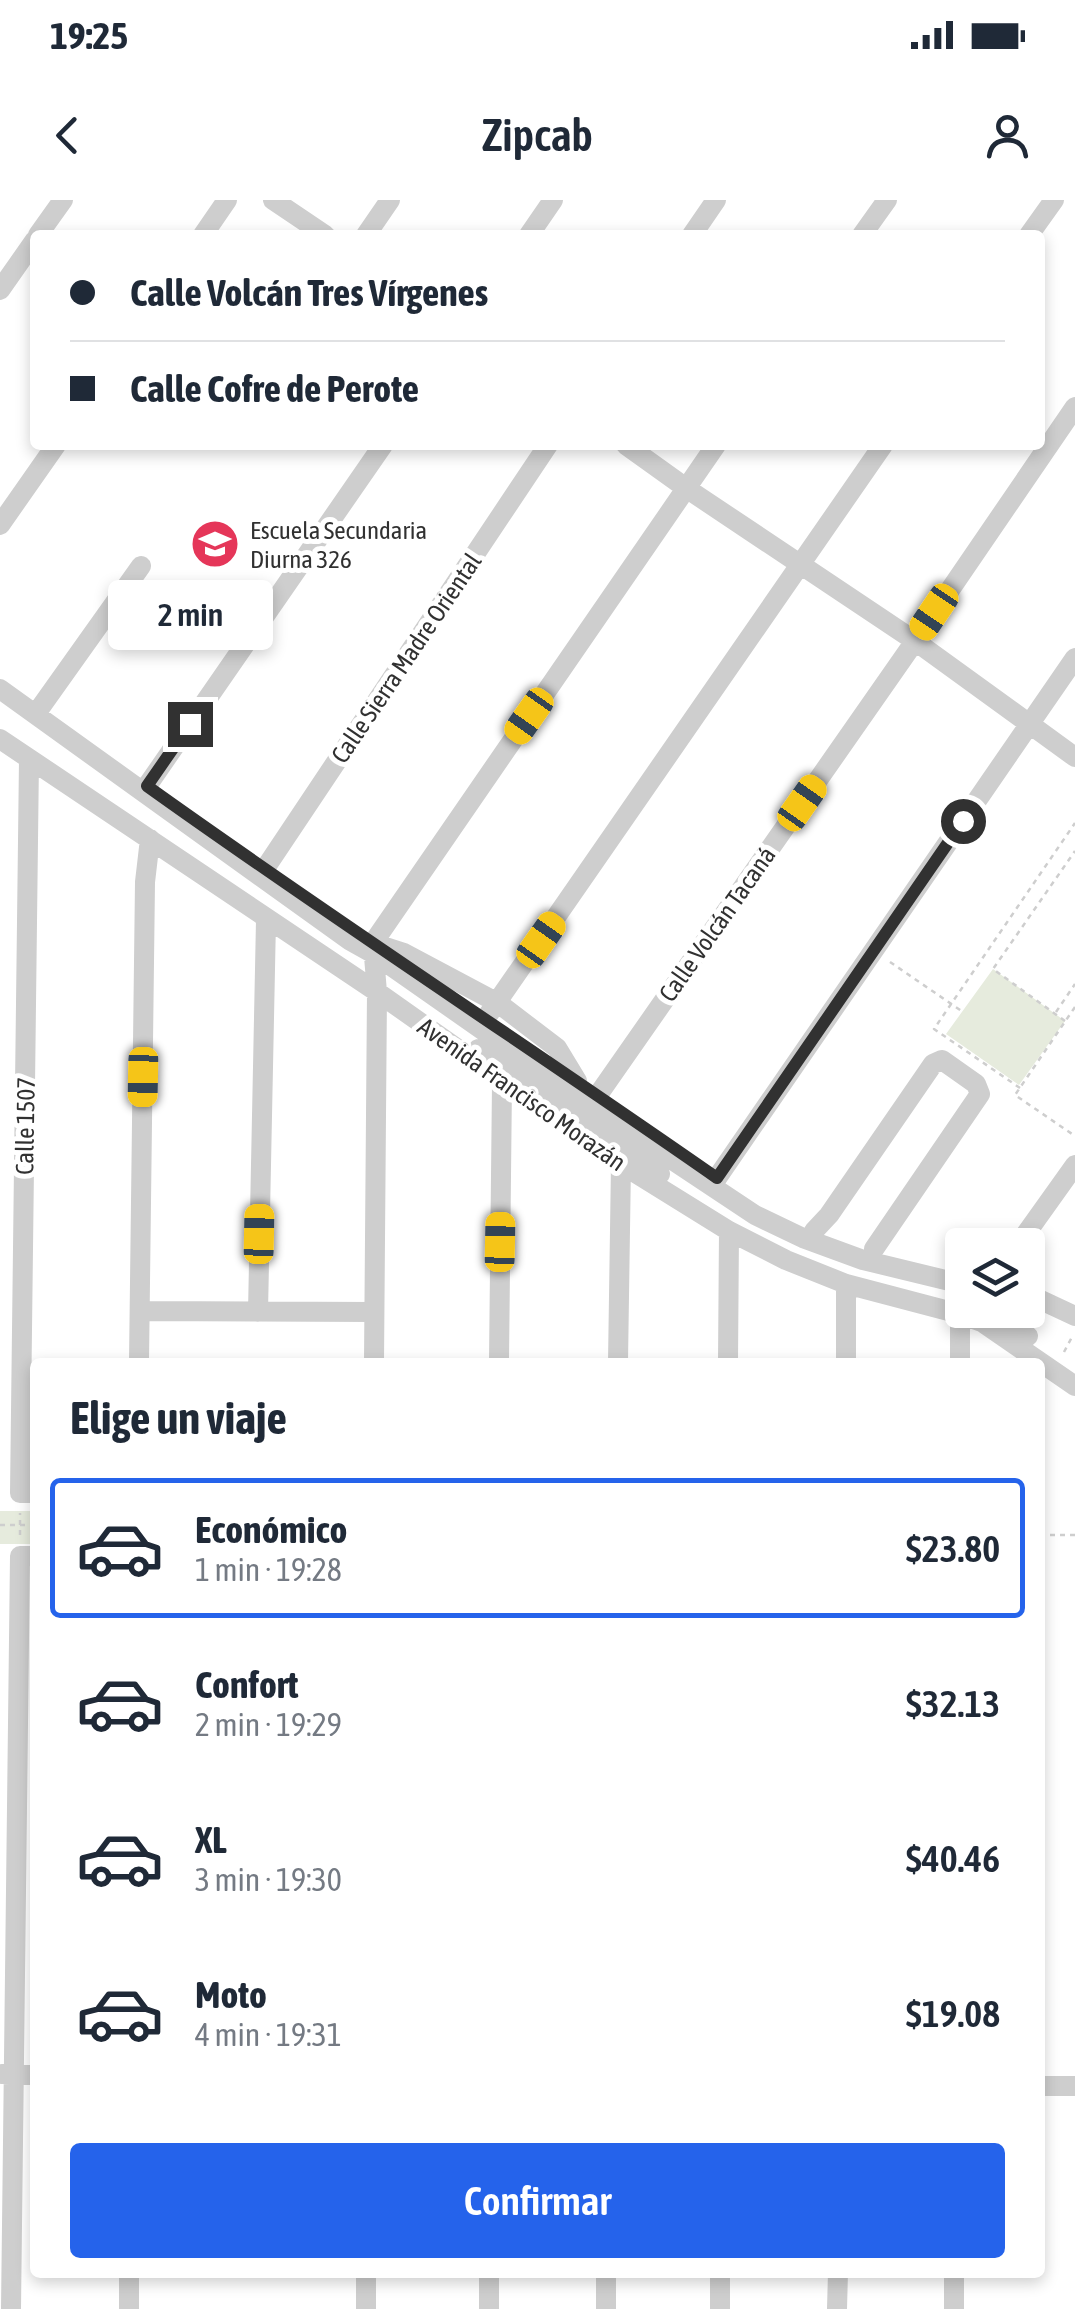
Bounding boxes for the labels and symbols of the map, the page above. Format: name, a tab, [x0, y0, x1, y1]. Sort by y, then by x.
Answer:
place label: Escuela Secundaria Diurna 326	[250, 516, 427, 573]
school or university icon: Escuela Secundaria Diurna 326	[189, 518, 241, 570]
street label: Calle Sierra Madre Oriental	[325, 548, 487, 768]
callout: 2 min	[108, 579, 272, 649]
car	[905, 579, 963, 645]
car	[500, 683, 558, 749]
route end	[168, 702, 213, 747]
car	[773, 770, 831, 836]
route start	[941, 799, 986, 844]
street label: Calle Volcán Tacaná	[653, 841, 781, 1007]
car	[512, 907, 570, 973]
street label: Avenida Francisco Morazán	[413, 1012, 631, 1176]
car	[127, 1047, 159, 1107]
street label: Calle 1507	[10, 1077, 40, 1175]
car	[243, 1204, 275, 1264]
car	[484, 1212, 516, 1272]

